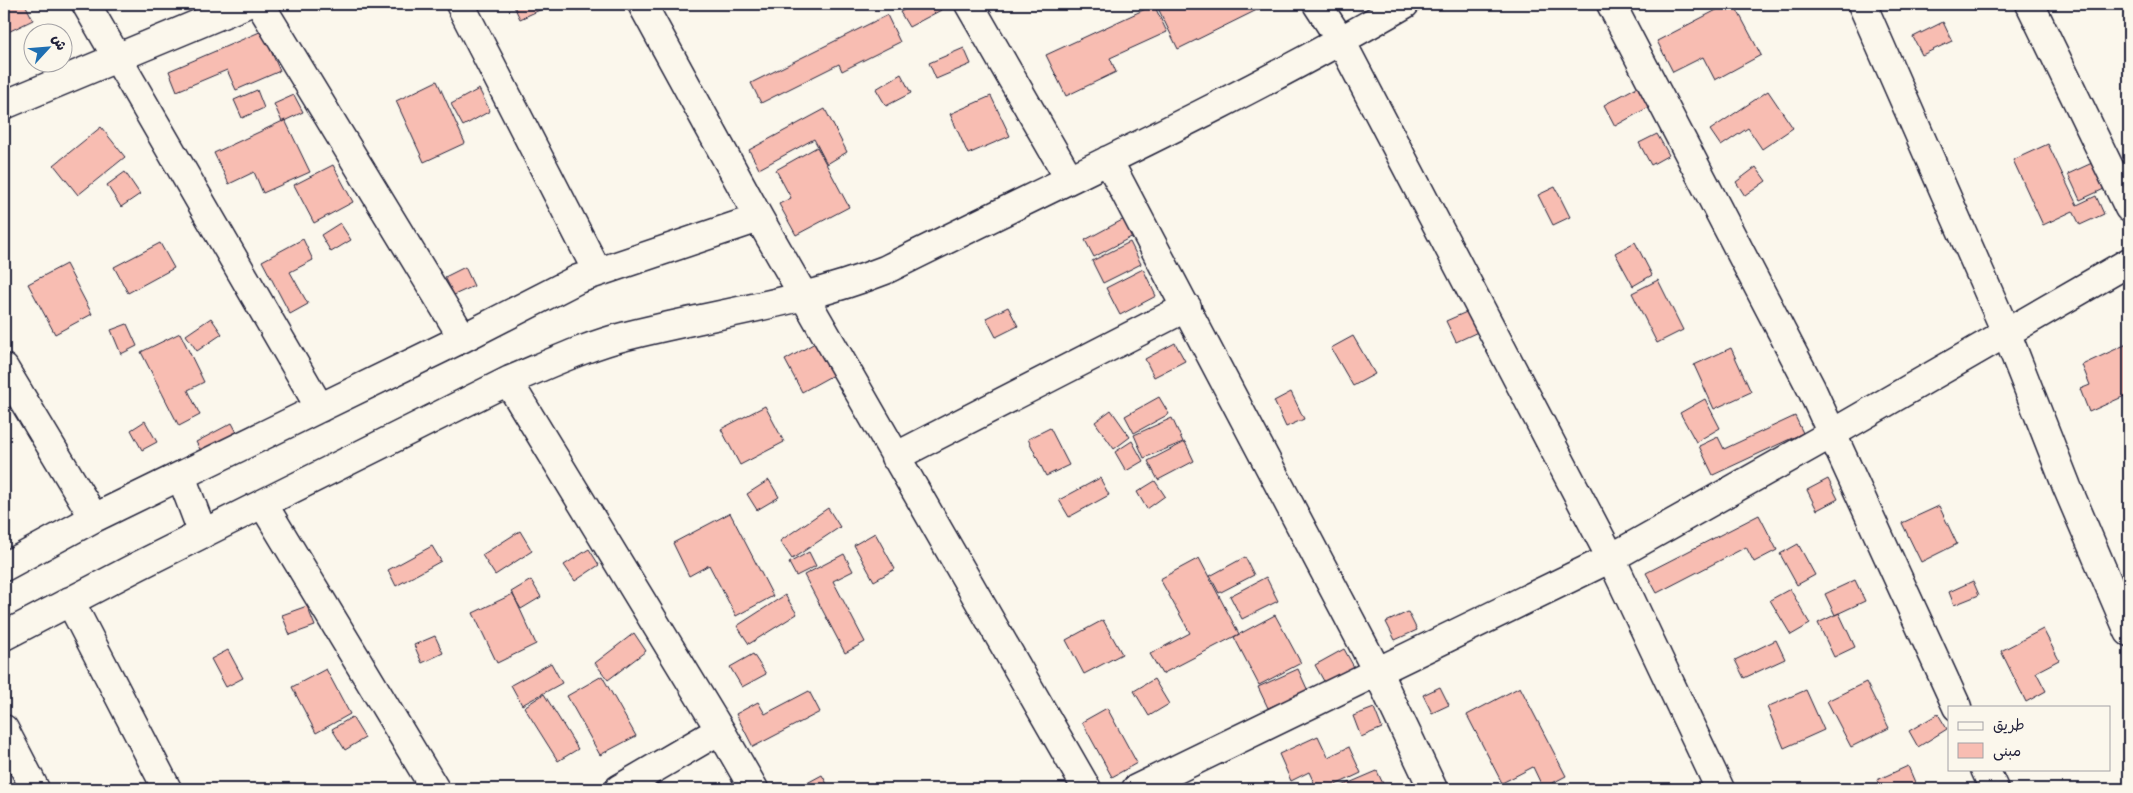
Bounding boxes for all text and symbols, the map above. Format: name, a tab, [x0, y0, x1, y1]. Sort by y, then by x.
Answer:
north arrow	[22, 22, 72, 72]
text: ش	[46, 33, 68, 54]
legend	[1948, 706, 2110, 770]
text: طريق	[1993, 718, 2025, 736]
text: مبنى	[1993, 744, 2021, 762]

